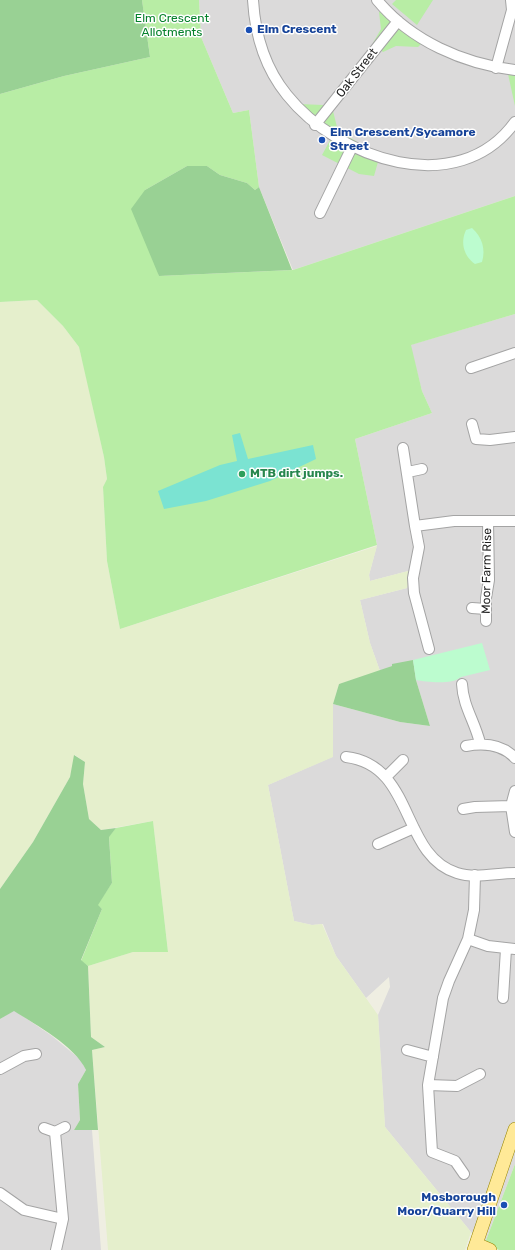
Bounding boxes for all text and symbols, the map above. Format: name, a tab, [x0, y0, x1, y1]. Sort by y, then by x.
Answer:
park label: Elm Crescent Allotments	[135, 12, 209, 40]
place label: Elm Crescent	[257, 23, 337, 37]
marker: Elm Crescent	[244, 25, 254, 35]
street label: Oak Street	[333, 45, 381, 101]
place label: Elm Crescent/Sycamore Street	[330, 126, 476, 154]
marker: Elm Crescent/Sycamore Street	[317, 135, 327, 145]
place label: MTB dirt jumps.	[250, 467, 343, 481]
marker: MTB dirt jumps.	[237, 469, 247, 479]
street label: Moor Farm Rise	[479, 528, 495, 614]
place label: Mosborough Moor/Quarry Hill	[397, 1191, 496, 1219]
marker: Mosborough Moor/Quarry Hill	[499, 1200, 509, 1210]

